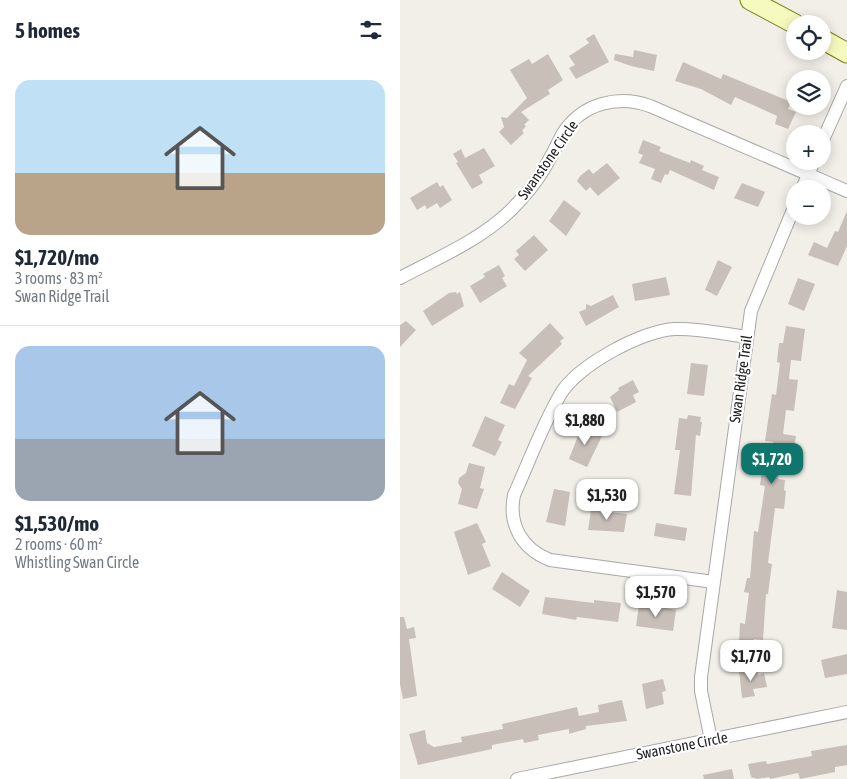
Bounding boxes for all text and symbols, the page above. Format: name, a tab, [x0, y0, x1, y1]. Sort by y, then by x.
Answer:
map controls	[786, 15, 831, 225]
button: locate	[786, 15, 831, 60]
icon: filters	[357, 16, 385, 44]
text: 5 homes	[15, 18, 80, 42]
button: layers	[786, 70, 831, 115]
icon: home	[155, 113, 245, 203]
street label: Swanstone Circle	[514, 117, 581, 203]
button: +	[786, 125, 831, 170]
button: −	[786, 180, 831, 225]
text: $1,720/mo	[15, 245, 99, 269]
text: 3 rooms · 83 m²	[15, 269, 103, 287]
text: Swan Ridge Trail	[15, 287, 109, 305]
street label: Swan Ridge Trail	[726, 334, 755, 424]
icon: home	[155, 378, 245, 468]
pin: $1,880	[544, 404, 626, 446]
text: $1,880	[565, 411, 605, 429]
pin: $1,720	[731, 442, 813, 485]
text: $1,720	[752, 450, 792, 468]
pin: $1,530	[566, 478, 648, 521]
text: $1,530	[587, 486, 627, 504]
text: $1,530/mo	[15, 511, 99, 535]
text: 2 rooms · 60 m²	[15, 535, 103, 553]
text: Whistling Swan Circle	[15, 553, 139, 571]
pin: $1,570	[615, 576, 697, 618]
text: $1,570	[636, 583, 676, 601]
pin: $1,770	[710, 640, 792, 682]
text: $1,770	[731, 647, 771, 665]
street label: Swanstone Circle	[635, 728, 729, 763]

